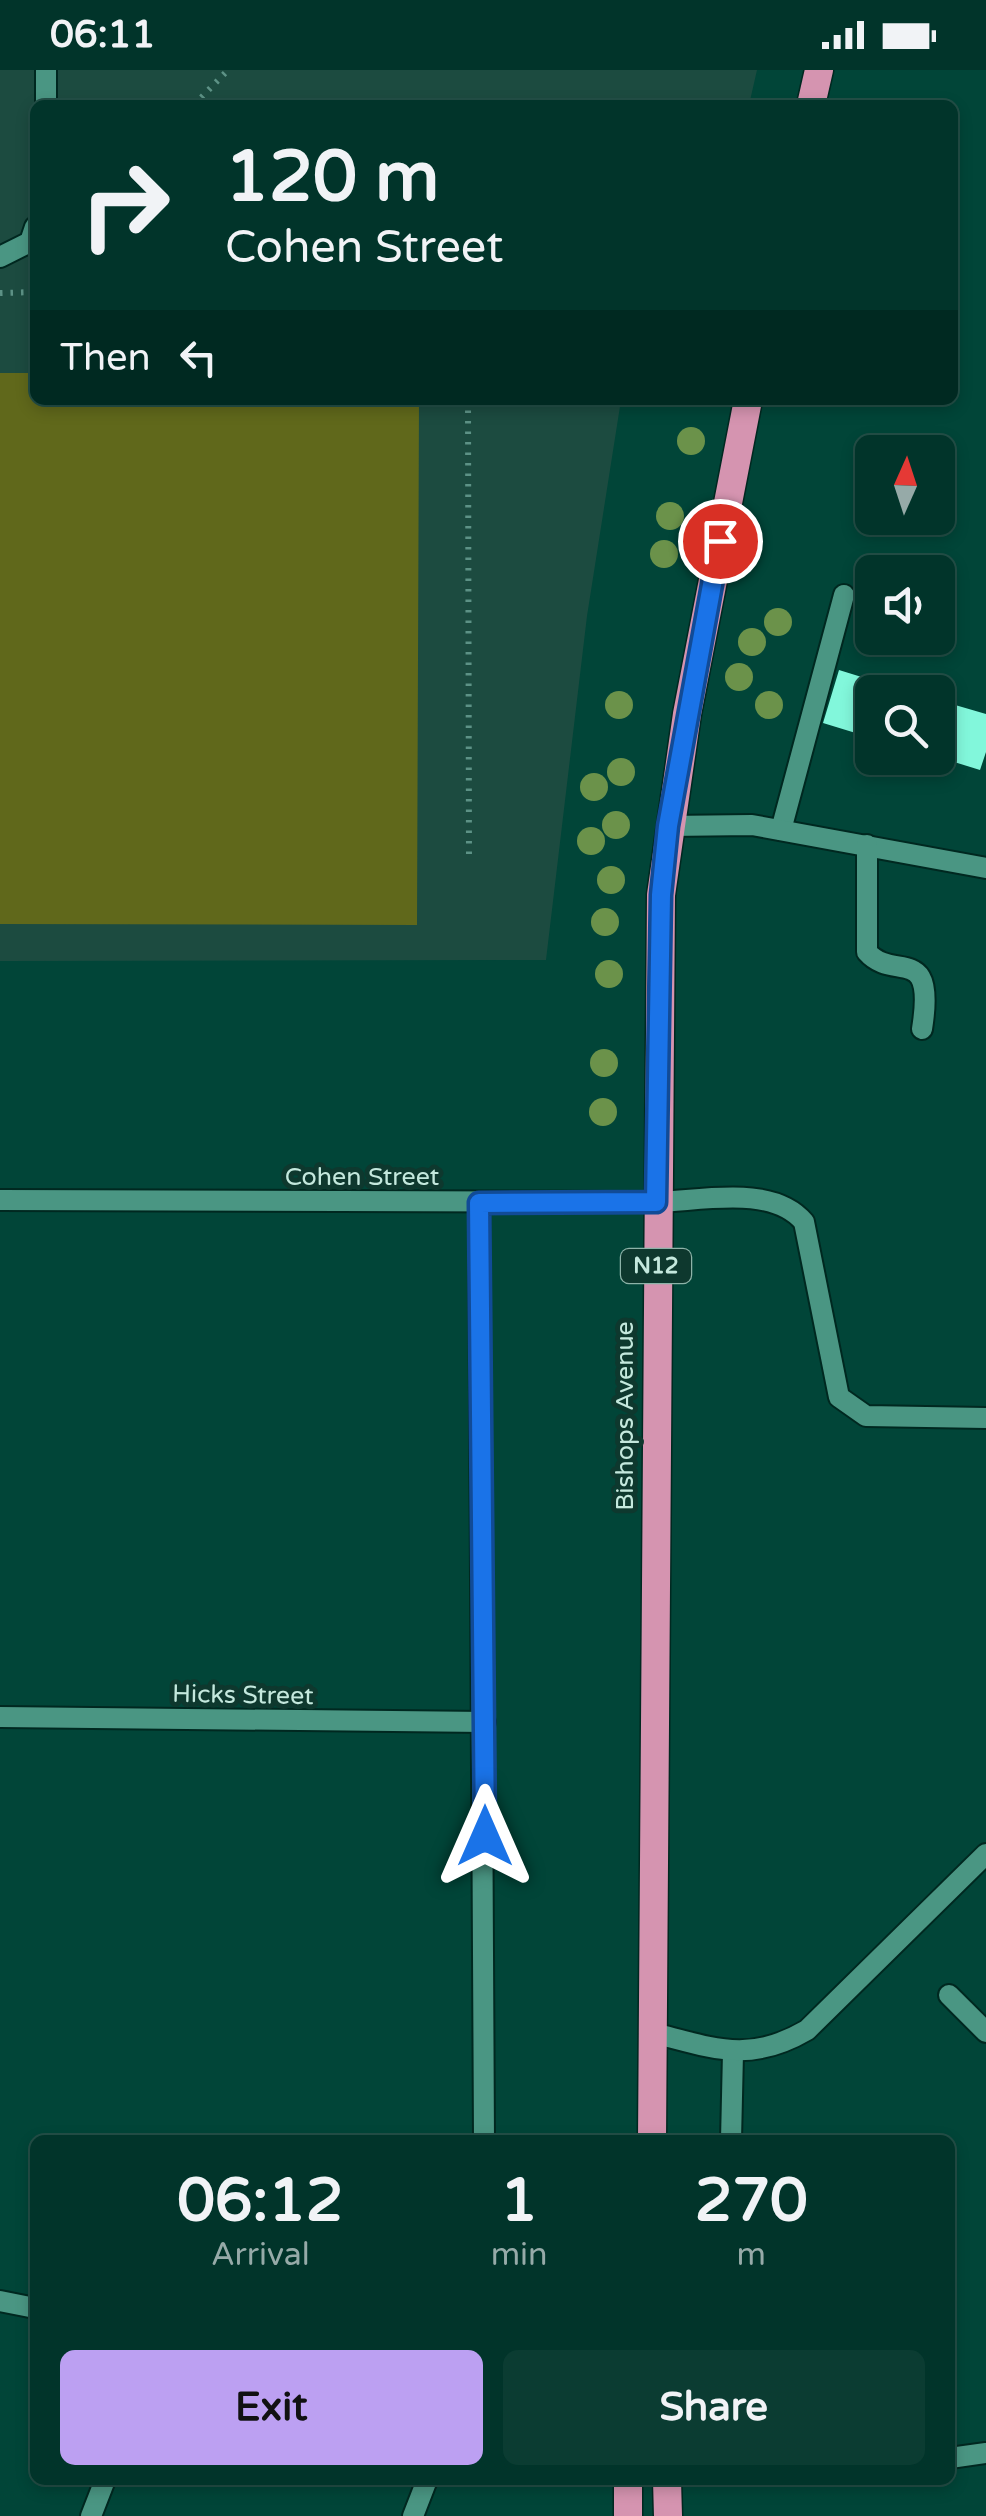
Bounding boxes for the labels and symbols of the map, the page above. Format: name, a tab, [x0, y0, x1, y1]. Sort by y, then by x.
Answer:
north arrow	[855, 435, 955, 535]
pin	[678, 499, 763, 584]
street label: Cohen Street	[285, 1162, 440, 1192]
road number: N12	[621, 1249, 691, 1283]
street label: Bishops Avenue	[610, 1321, 640, 1511]
street label: Hicks Street	[172, 1679, 315, 1711]
position arrow	[433, 1784, 537, 1888]

